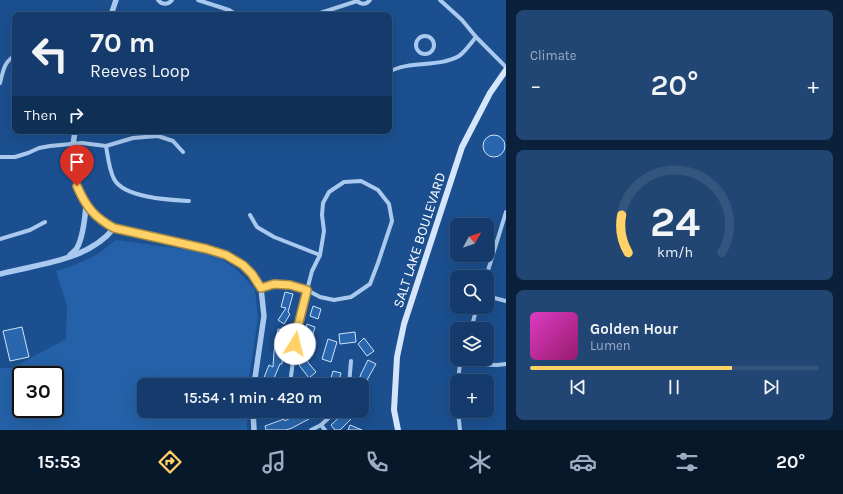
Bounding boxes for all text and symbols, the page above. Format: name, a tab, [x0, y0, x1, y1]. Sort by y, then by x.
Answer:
text: 70 m	[90, 26, 155, 59]
icon: left	[24, 28, 76, 80]
text: Climate	[530, 48, 576, 63]
text: Reeves Loop	[90, 60, 190, 82]
text: 20°	[651, 67, 698, 103]
text: −	[530, 73, 542, 99]
text: +	[807, 73, 819, 99]
icon: right	[65, 104, 87, 126]
text: Then	[24, 106, 57, 124]
pin	[60, 145, 94, 186]
icon: arrive	[66, 151, 88, 173]
street label: SALT LAKE BOULEVARD	[390, 170, 449, 310]
text: 24	[650, 198, 700, 246]
north arrow	[450, 218, 494, 262]
map controls	[450, 218, 494, 418]
text: km/h	[656, 244, 693, 261]
button: search	[450, 270, 494, 314]
text: Golden Hour	[590, 320, 678, 338]
button: layers	[450, 322, 494, 366]
position arrow	[274, 323, 316, 365]
text: Lumen	[590, 338, 631, 353]
speed limit sign: 30	[12, 366, 64, 418]
button: +	[450, 374, 494, 418]
icon: previous	[567, 376, 589, 398]
icon: pause	[663, 376, 685, 398]
icon: next	[760, 376, 782, 398]
text: 15:54 · 1 min · 420 m	[184, 389, 322, 407]
icon: directions	[156, 448, 184, 476]
icon: music	[260, 448, 288, 476]
icon: phone	[363, 448, 391, 476]
icon: climate	[466, 448, 494, 476]
icon: car	[569, 448, 597, 476]
icon: filters	[673, 448, 701, 476]
text: 15:53	[38, 451, 81, 473]
text: 20°	[776, 451, 805, 473]

